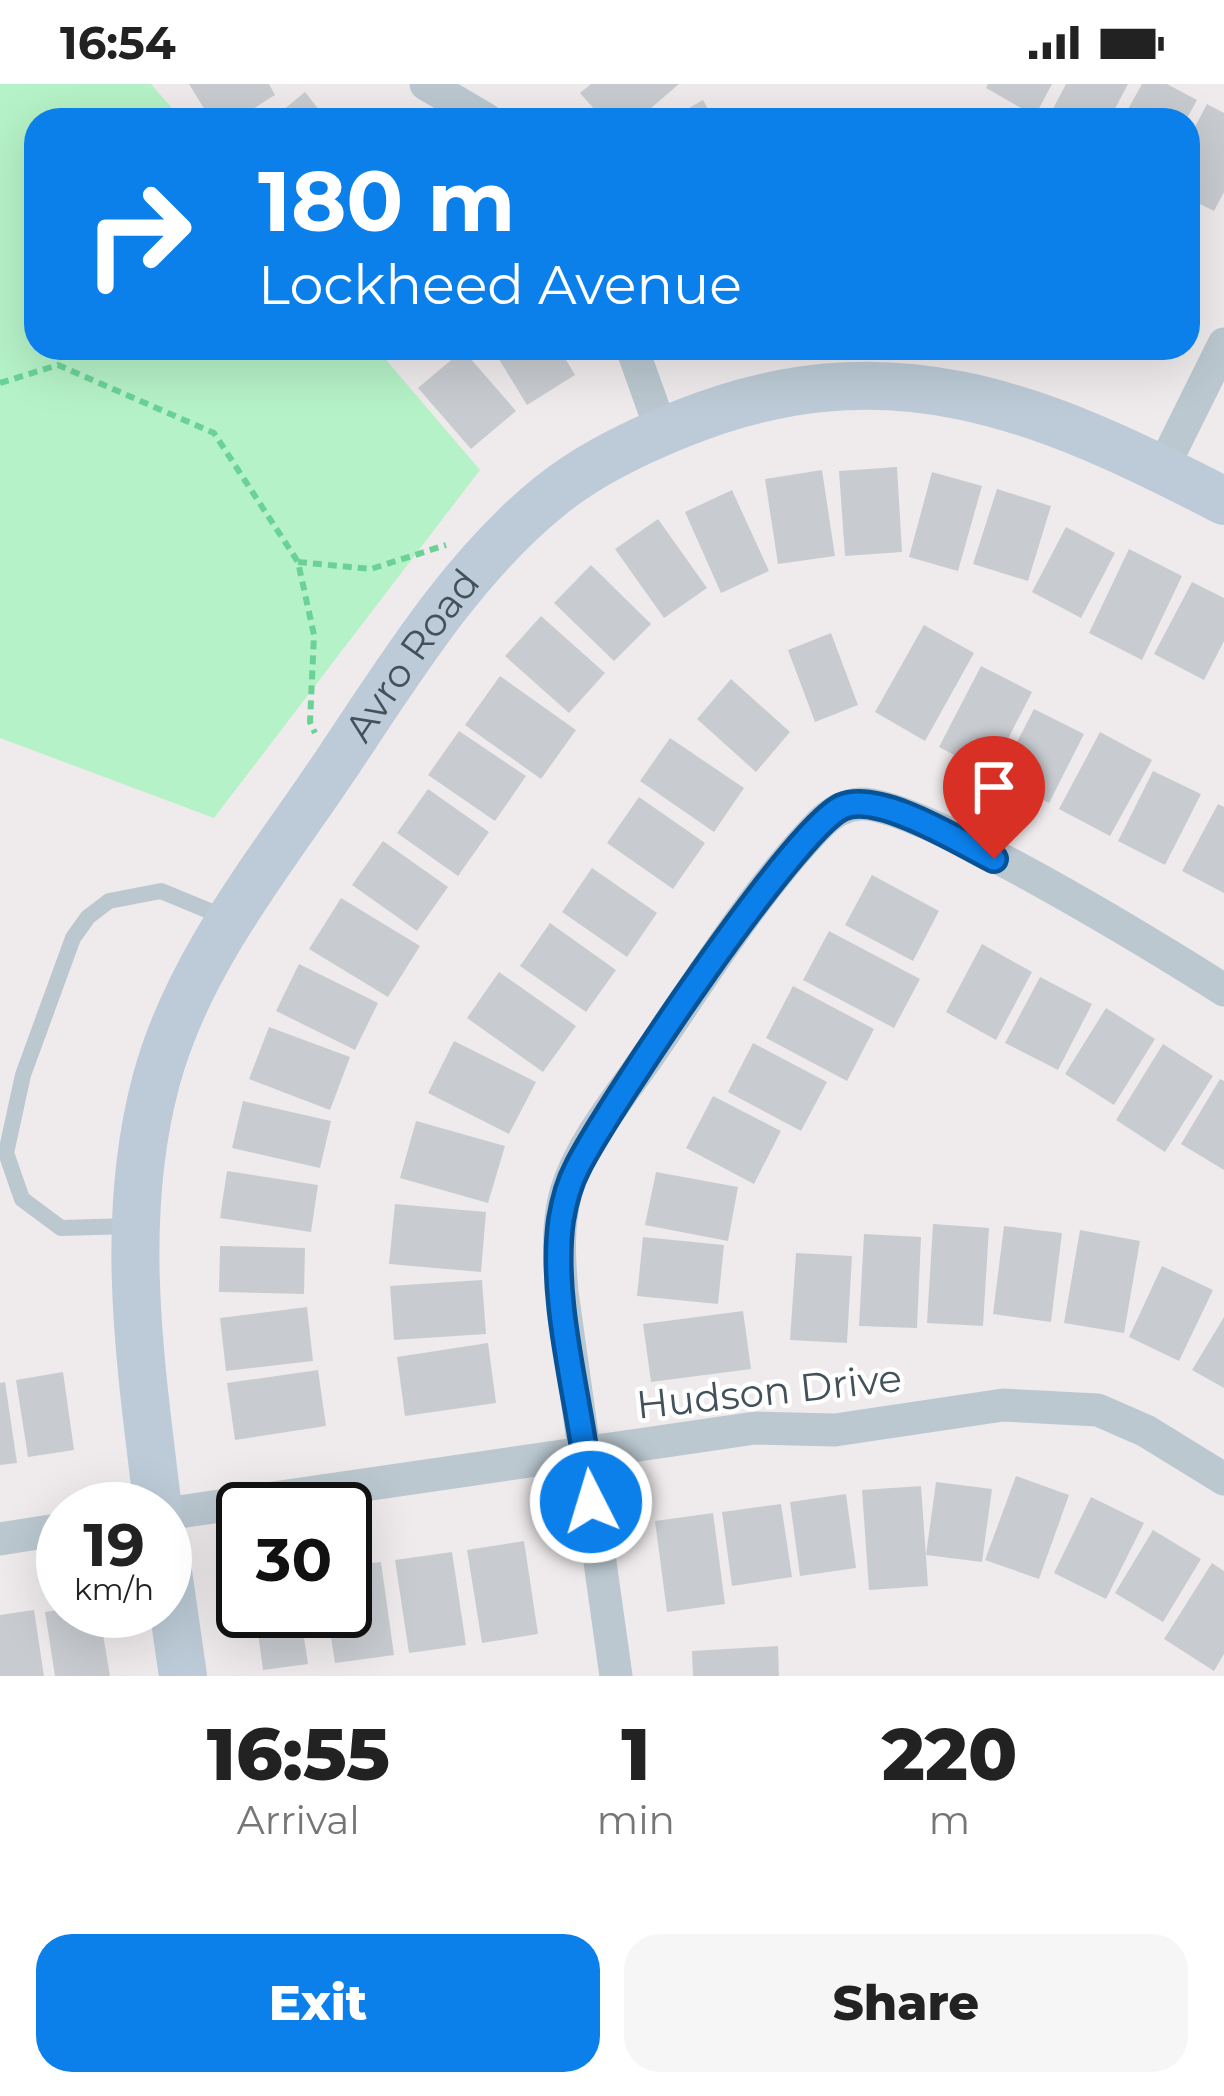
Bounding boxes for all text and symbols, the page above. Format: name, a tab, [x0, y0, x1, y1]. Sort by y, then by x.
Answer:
text: 16:54	[60, 15, 176, 70]
text: 180 m	[258, 150, 515, 252]
icon: right	[60, 156, 216, 312]
text: Lockheed Avenue	[258, 252, 742, 318]
street label: Avro Road	[334, 559, 489, 750]
pin	[943, 736, 1045, 859]
icon: arrive	[961, 754, 1027, 820]
street label: Hudson Drive	[634, 1353, 904, 1429]
position arrow	[528, 1439, 654, 1565]
speed limit sign: 30	[216, 1482, 372, 1638]
text: 19	[83, 1508, 145, 1581]
text: km/h	[74, 1571, 154, 1608]
text: 16:55	[207, 1710, 390, 1798]
text: 1	[621, 1710, 650, 1798]
text: 220	[882, 1710, 1017, 1798]
text: Arrival	[237, 1796, 360, 1844]
text: min	[597, 1796, 675, 1844]
text: m	[929, 1796, 970, 1844]
button: Exit	[36, 1934, 600, 2072]
button: Share	[624, 1934, 1188, 2072]

